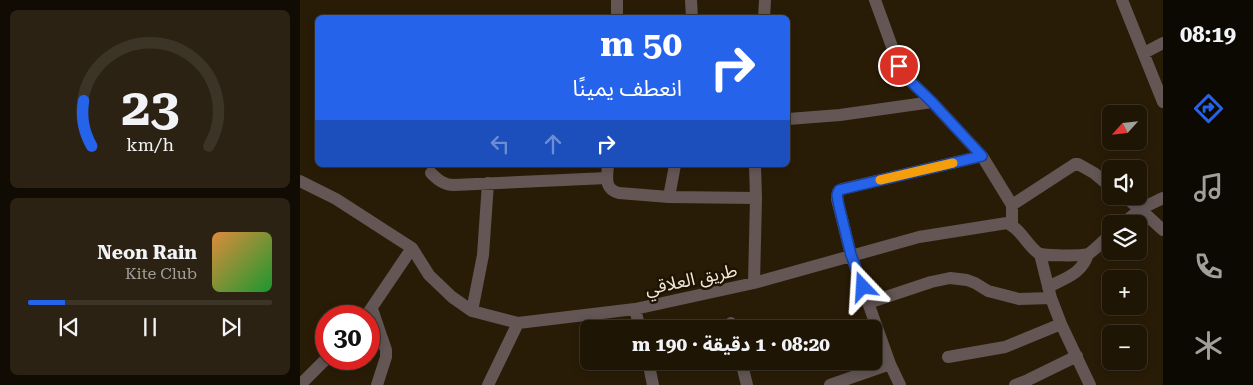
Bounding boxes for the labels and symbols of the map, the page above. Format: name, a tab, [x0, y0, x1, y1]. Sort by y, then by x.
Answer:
pin	[878, 45, 920, 87]
north arrow	[1102, 105, 1148, 150]
street label: طريق العلاقي	[643, 259, 740, 302]
position arrow	[836, 260, 888, 312]
speed limit sign: 30	[315, 305, 380, 370]

